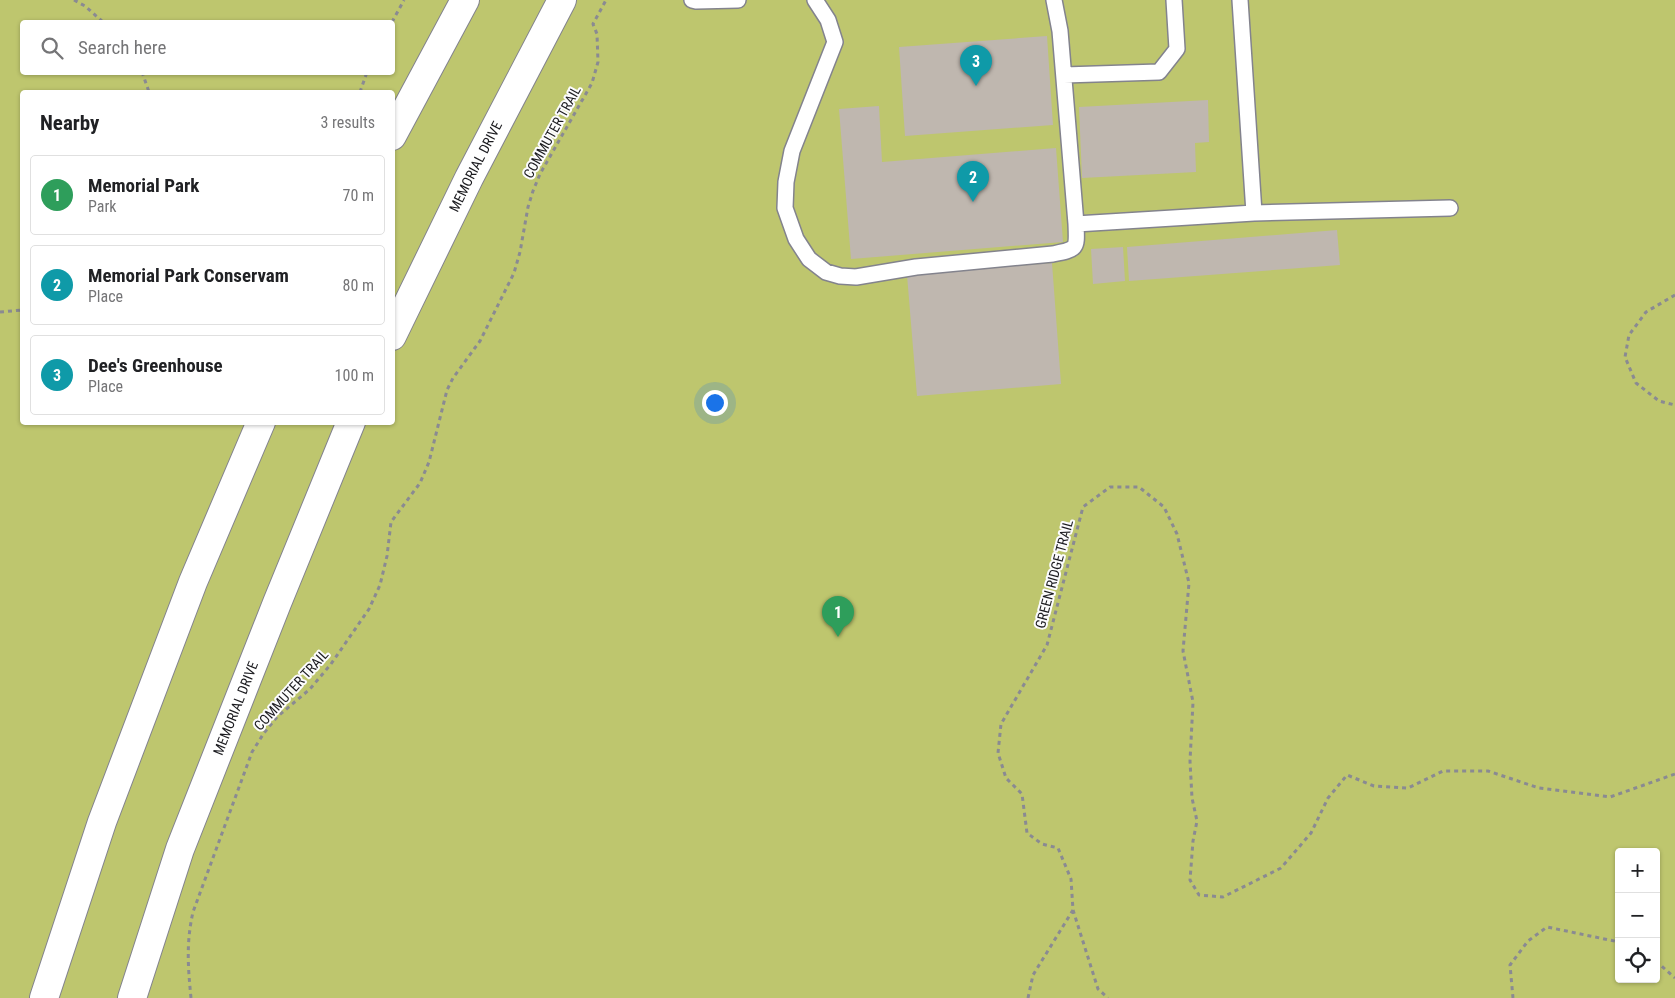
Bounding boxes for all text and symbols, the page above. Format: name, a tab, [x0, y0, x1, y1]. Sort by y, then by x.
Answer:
search box	[20, 20, 395, 75]
icon: search	[38, 34, 66, 62]
text: Search here	[78, 36, 166, 59]
pin: 3	[960, 45, 992, 86]
street label: COMMUTER TRAIL	[520, 83, 584, 181]
text: Nearby	[40, 111, 99, 135]
text: 3 results	[320, 113, 375, 132]
street label: MEMORIAL DRIVE	[446, 119, 505, 214]
pin: 2	[957, 161, 989, 202]
text: Memorial Park	[88, 174, 199, 197]
text: 1	[53, 186, 61, 205]
text: 70 m	[342, 186, 374, 205]
text: Park	[88, 197, 117, 216]
text: Memorial Park Conservam	[88, 264, 289, 287]
text: 2	[53, 276, 61, 295]
text: 80 m	[342, 276, 374, 295]
text: Place	[88, 287, 123, 306]
text: Dee's Greenhouse	[88, 354, 223, 377]
text: 3	[53, 366, 61, 385]
text: 100 m	[335, 366, 374, 385]
text: Place	[88, 377, 123, 396]
your location	[702, 390, 728, 416]
street label: GREEN RIDGE TRAIL	[1032, 518, 1076, 630]
pin: 1	[822, 596, 854, 637]
street label: COMMUTER TRAIL	[251, 646, 332, 734]
street label: MEMORIAL DRIVE	[210, 659, 261, 757]
map controls	[1615, 848, 1660, 983]
button: +	[1615, 848, 1660, 893]
button: −	[1615, 893, 1660, 938]
button: locate	[1615, 938, 1660, 983]

